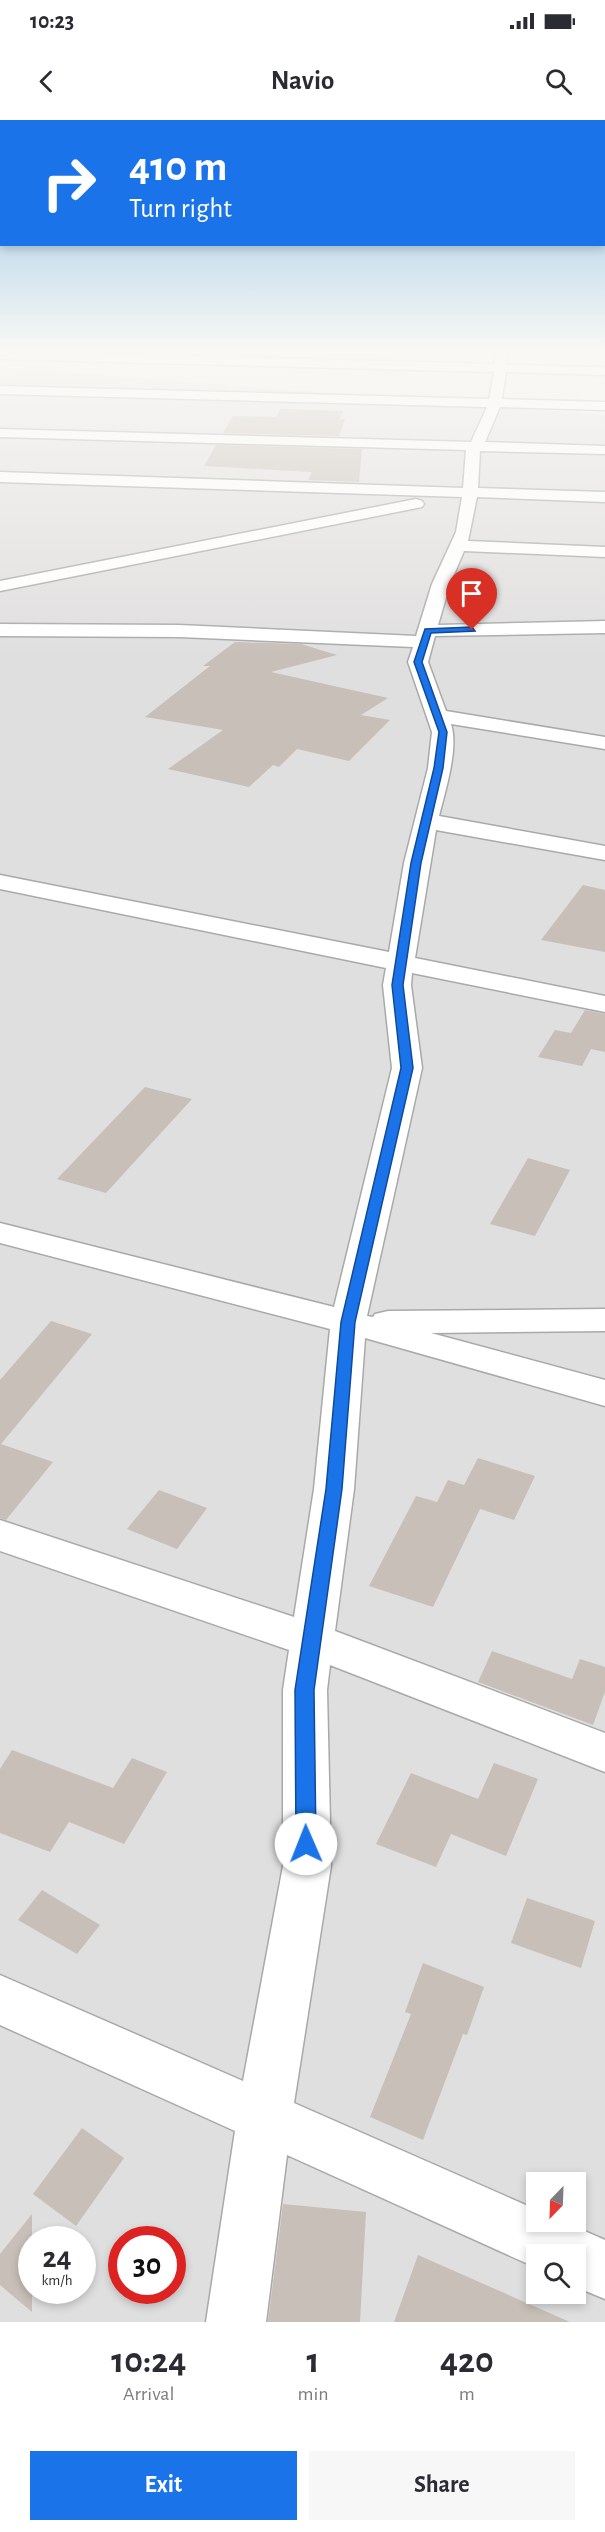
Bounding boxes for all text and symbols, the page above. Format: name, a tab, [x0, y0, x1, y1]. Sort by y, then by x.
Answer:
text: 10:23	[30, 10, 74, 32]
icon: back	[30, 65, 63, 98]
icon: search	[542, 65, 575, 98]
text: Navio	[271, 67, 334, 94]
icon: right	[30, 144, 108, 222]
text: 410 m	[129, 146, 227, 188]
text: Turn right	[129, 195, 232, 222]
pin	[446, 568, 497, 630]
icon: arrive	[455, 577, 488, 610]
position arrow	[274, 1812, 338, 1876]
north arrow	[526, 2172, 586, 2232]
map controls	[526, 2172, 586, 2304]
speed limit sign: 30	[108, 2226, 186, 2304]
text: 24	[42, 2243, 72, 2273]
button: search	[526, 2244, 586, 2304]
text: km/h	[42, 2273, 72, 2288]
text: 10:24	[111, 2343, 186, 2379]
text: 1	[307, 2343, 320, 2379]
text: 420	[440, 2343, 494, 2379]
text: Arrival	[123, 2384, 174, 2404]
text: min	[298, 2384, 329, 2404]
text: m	[459, 2384, 475, 2404]
button: Exit	[30, 2451, 297, 2520]
button: Share	[309, 2451, 575, 2520]

